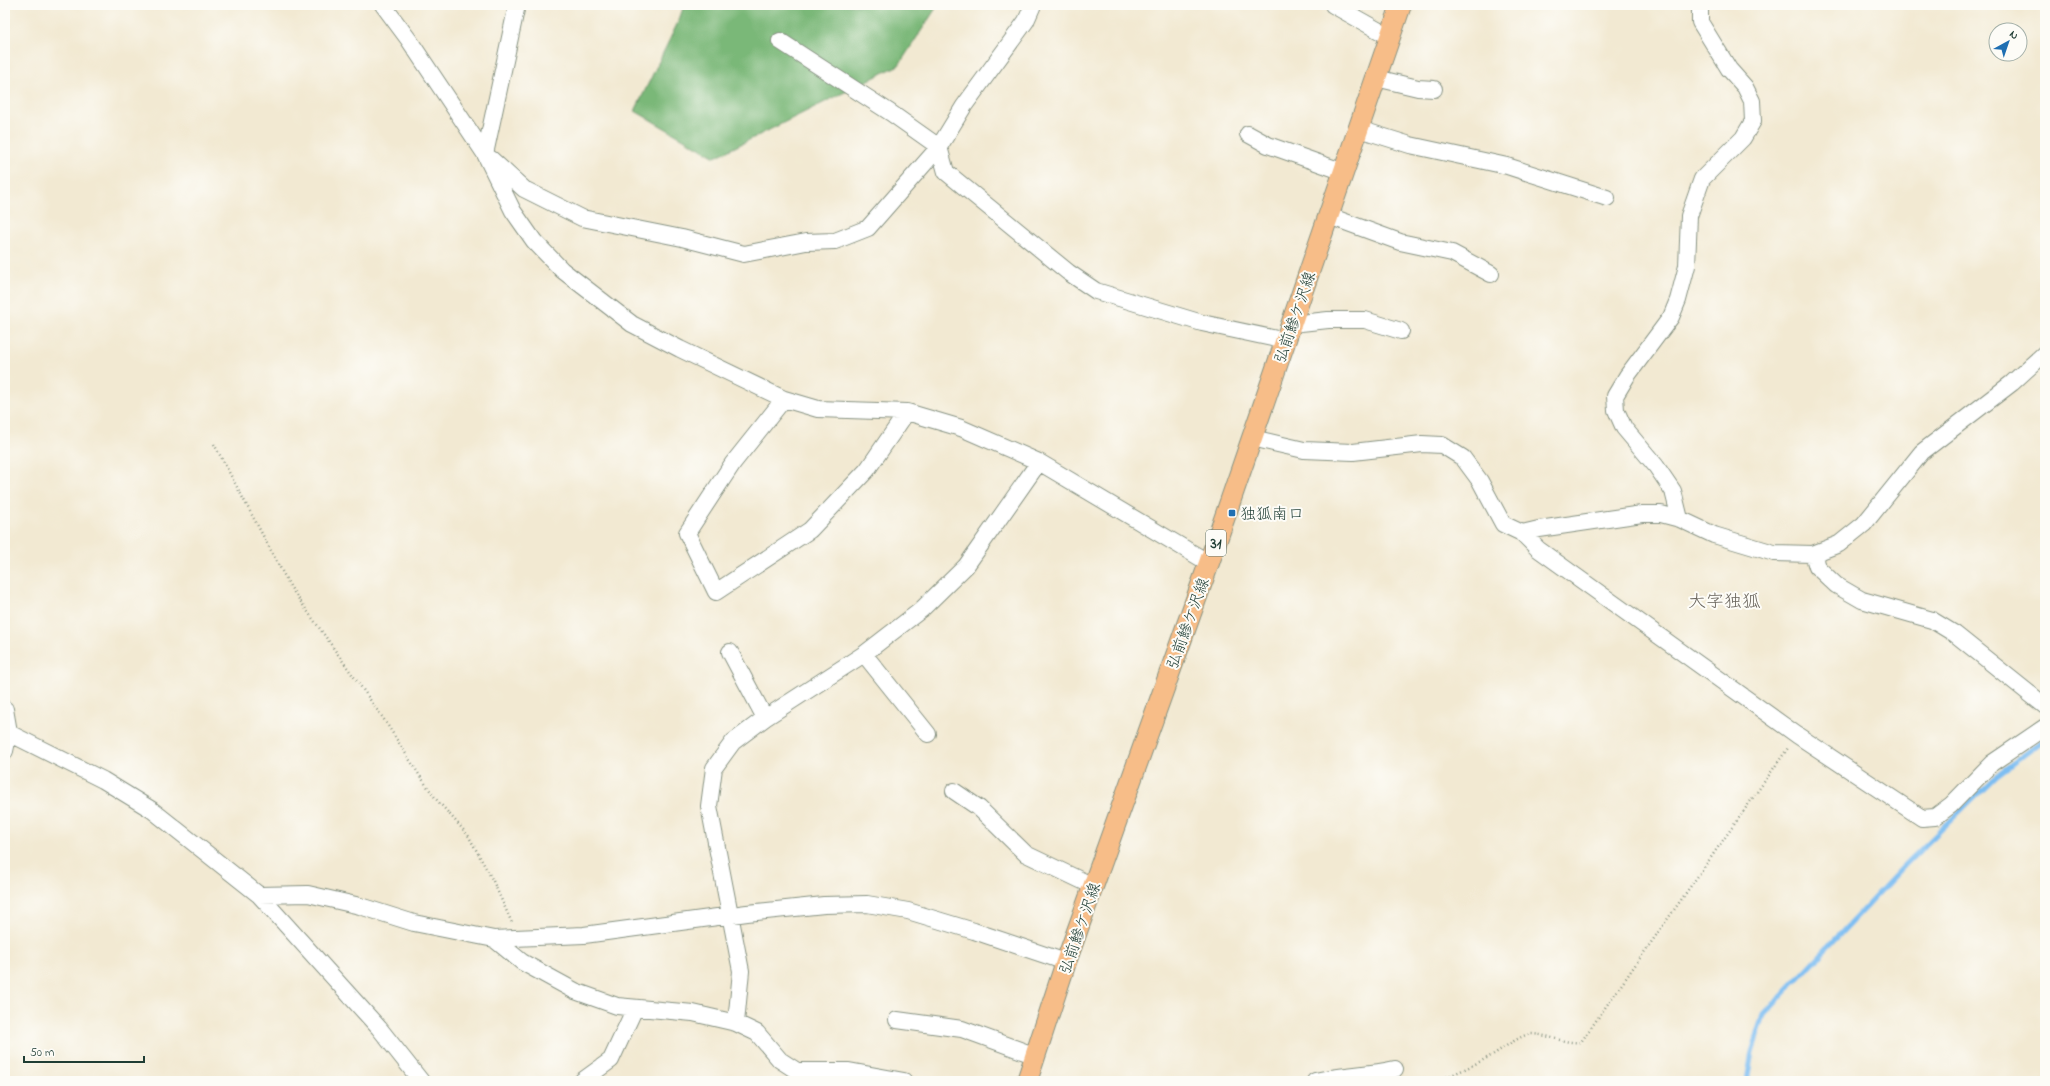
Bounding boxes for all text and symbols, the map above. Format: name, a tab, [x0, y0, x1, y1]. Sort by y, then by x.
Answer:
north arrow	[1988, 22, 2028, 62]
text: N	[2006, 27, 2022, 44]
street label: 弘前鰺ケ沢線	[1269, 268, 1323, 367]
place label: 独狐南口	[1240, 503, 1304, 527]
marker: 独狐南口	[1227, 508, 1237, 518]
road number: 31	[1206, 530, 1226, 556]
street label: 弘前鰺ケ沢線	[1161, 574, 1217, 673]
district label: 大字独狐	[1688, 590, 1761, 616]
street label: 弘前鰺ケ沢線	[1054, 879, 1108, 978]
scale bar	[24, 1038, 144, 1064]
text: 50 m	[30, 1044, 54, 1062]

